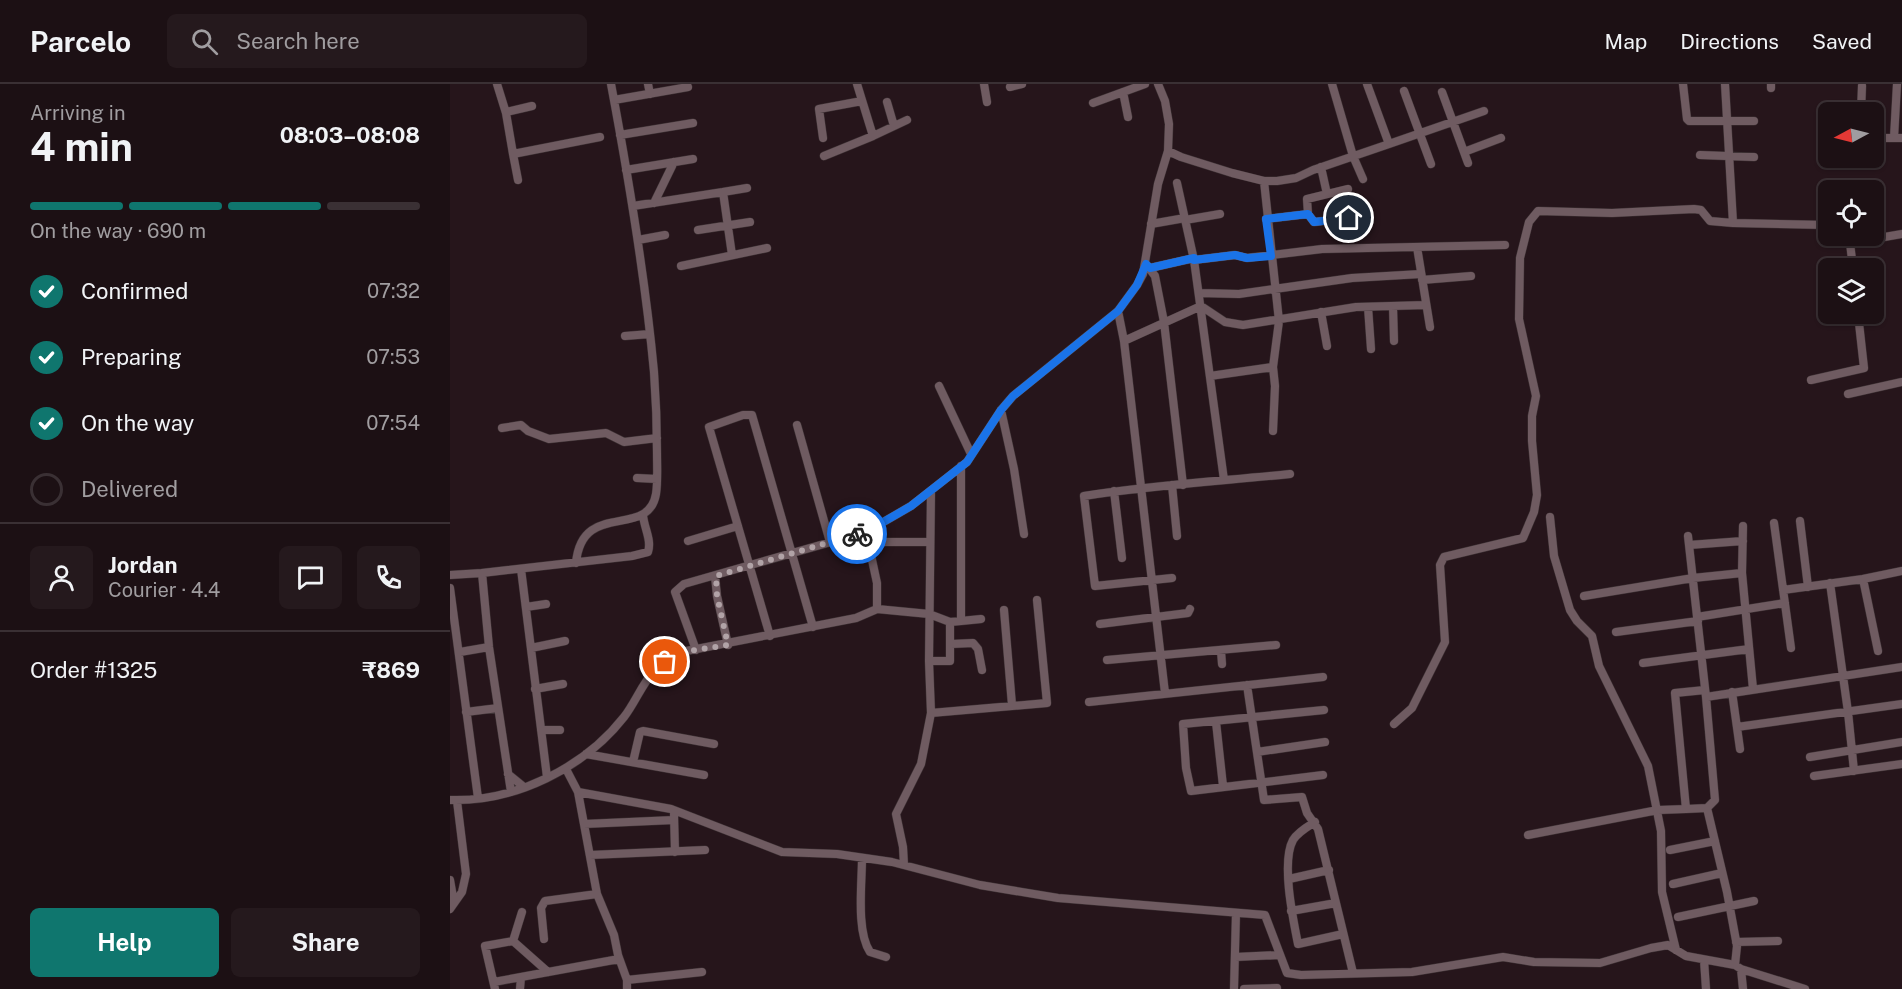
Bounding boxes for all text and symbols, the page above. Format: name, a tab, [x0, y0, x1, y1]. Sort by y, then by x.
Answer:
search box	[167, 14, 587, 68]
text: Parcelo	[30, 25, 131, 58]
icon: search	[188, 25, 221, 58]
text: Search here	[236, 28, 360, 54]
text: Map	[1605, 29, 1647, 54]
text: Directions	[1680, 29, 1779, 54]
text: Saved	[1812, 29, 1872, 54]
text: Arriving in	[30, 101, 125, 125]
north arrow	[1818, 102, 1884, 168]
map controls	[1818, 102, 1884, 324]
text: 08:03–08:08	[280, 122, 420, 148]
text: 4 min	[30, 124, 133, 170]
button: locate	[1818, 180, 1884, 246]
pin	[1323, 192, 1374, 243]
icon: home	[1332, 201, 1365, 234]
text: On the way · 690 m	[30, 219, 206, 243]
button: layers	[1818, 258, 1884, 324]
icon: check	[30, 275, 63, 308]
text: Confirmed	[81, 278, 188, 304]
text: 07:32	[367, 279, 420, 303]
icon: check	[30, 341, 63, 374]
text: Preparing	[81, 344, 182, 370]
text: 07:53	[366, 345, 420, 369]
icon: check	[30, 407, 63, 440]
text: On the way	[81, 410, 194, 436]
text: 07:54	[366, 411, 420, 435]
text: Delivered	[81, 476, 178, 502]
courier	[827, 504, 887, 564]
icon: bike	[841, 518, 874, 551]
button: person	[30, 546, 93, 609]
button: chat	[279, 546, 342, 609]
button: phone	[357, 546, 420, 609]
text: Jordan	[108, 552, 177, 578]
text: Courier · 4.4	[108, 578, 220, 602]
pin	[639, 636, 690, 687]
icon: bag	[648, 645, 681, 678]
text: Order #1325	[30, 657, 157, 683]
text: ₹869	[362, 657, 420, 683]
button: Help	[30, 908, 219, 977]
button: Share	[231, 908, 420, 977]

